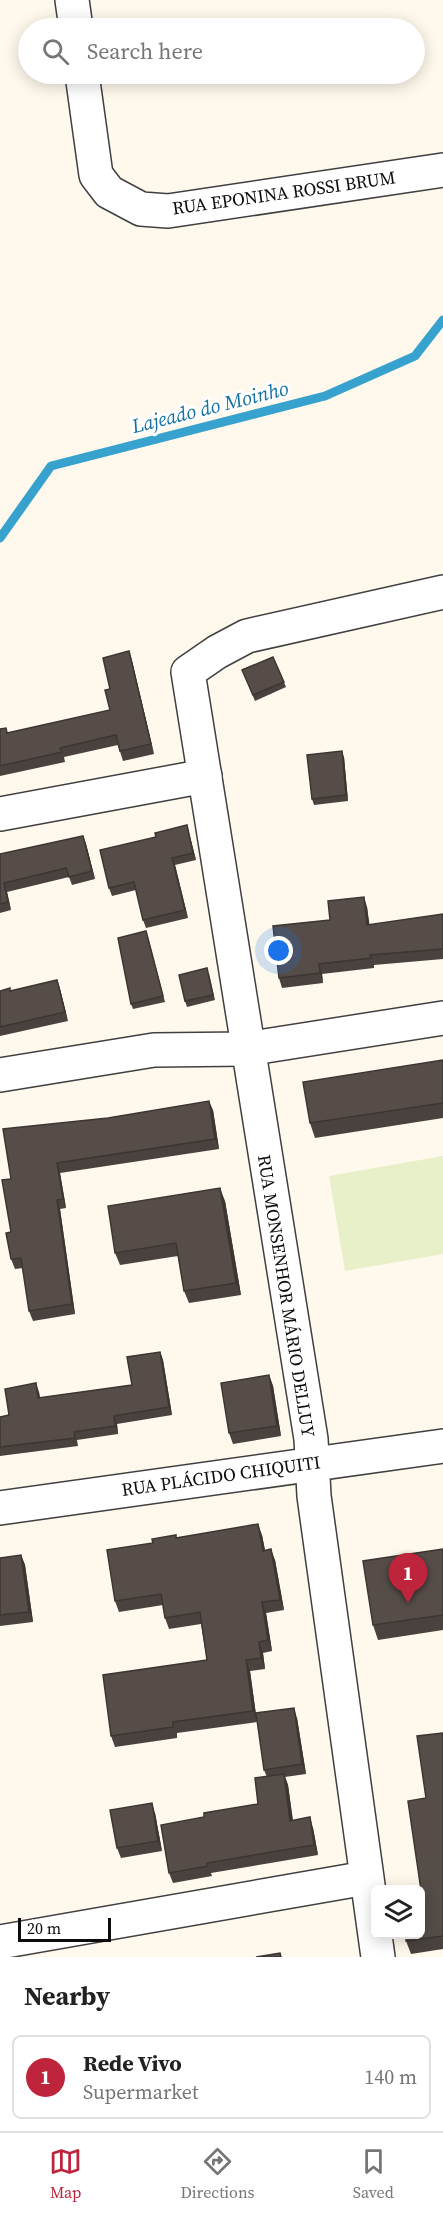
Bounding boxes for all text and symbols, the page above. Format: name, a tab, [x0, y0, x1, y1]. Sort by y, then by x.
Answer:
search box	[18, 18, 425, 84]
icon: search	[39, 35, 72, 68]
text: Search here	[87, 36, 203, 66]
street label: RUA EPONINA ROSSI BRUM	[171, 164, 397, 221]
water label: Lajeado do Moinho	[128, 374, 292, 440]
your location	[264, 936, 293, 965]
street label: RUA MONSENHOR MÁRIO DELLUY	[252, 1153, 321, 1440]
street label: RUA PLÁCIDO CHIQUITI	[120, 1449, 322, 1502]
pin: 1	[388, 1554, 428, 1603]
map controls	[371, 1885, 425, 1939]
button: layers	[371, 1885, 425, 1939]
scale bar	[18, 1915, 111, 1942]
text: 20 m	[27, 1917, 61, 1939]
text: Nearby	[24, 1978, 110, 2014]
text: Rede Vivo	[83, 2048, 182, 2078]
text: 1	[40, 2063, 51, 2091]
text: 140 m	[364, 2063, 417, 2091]
text: Supermarket	[83, 2078, 198, 2106]
tab: Map	[49, 2145, 82, 2203]
tab: Directions	[180, 2145, 255, 2203]
tab: Saved	[353, 2145, 394, 2203]

